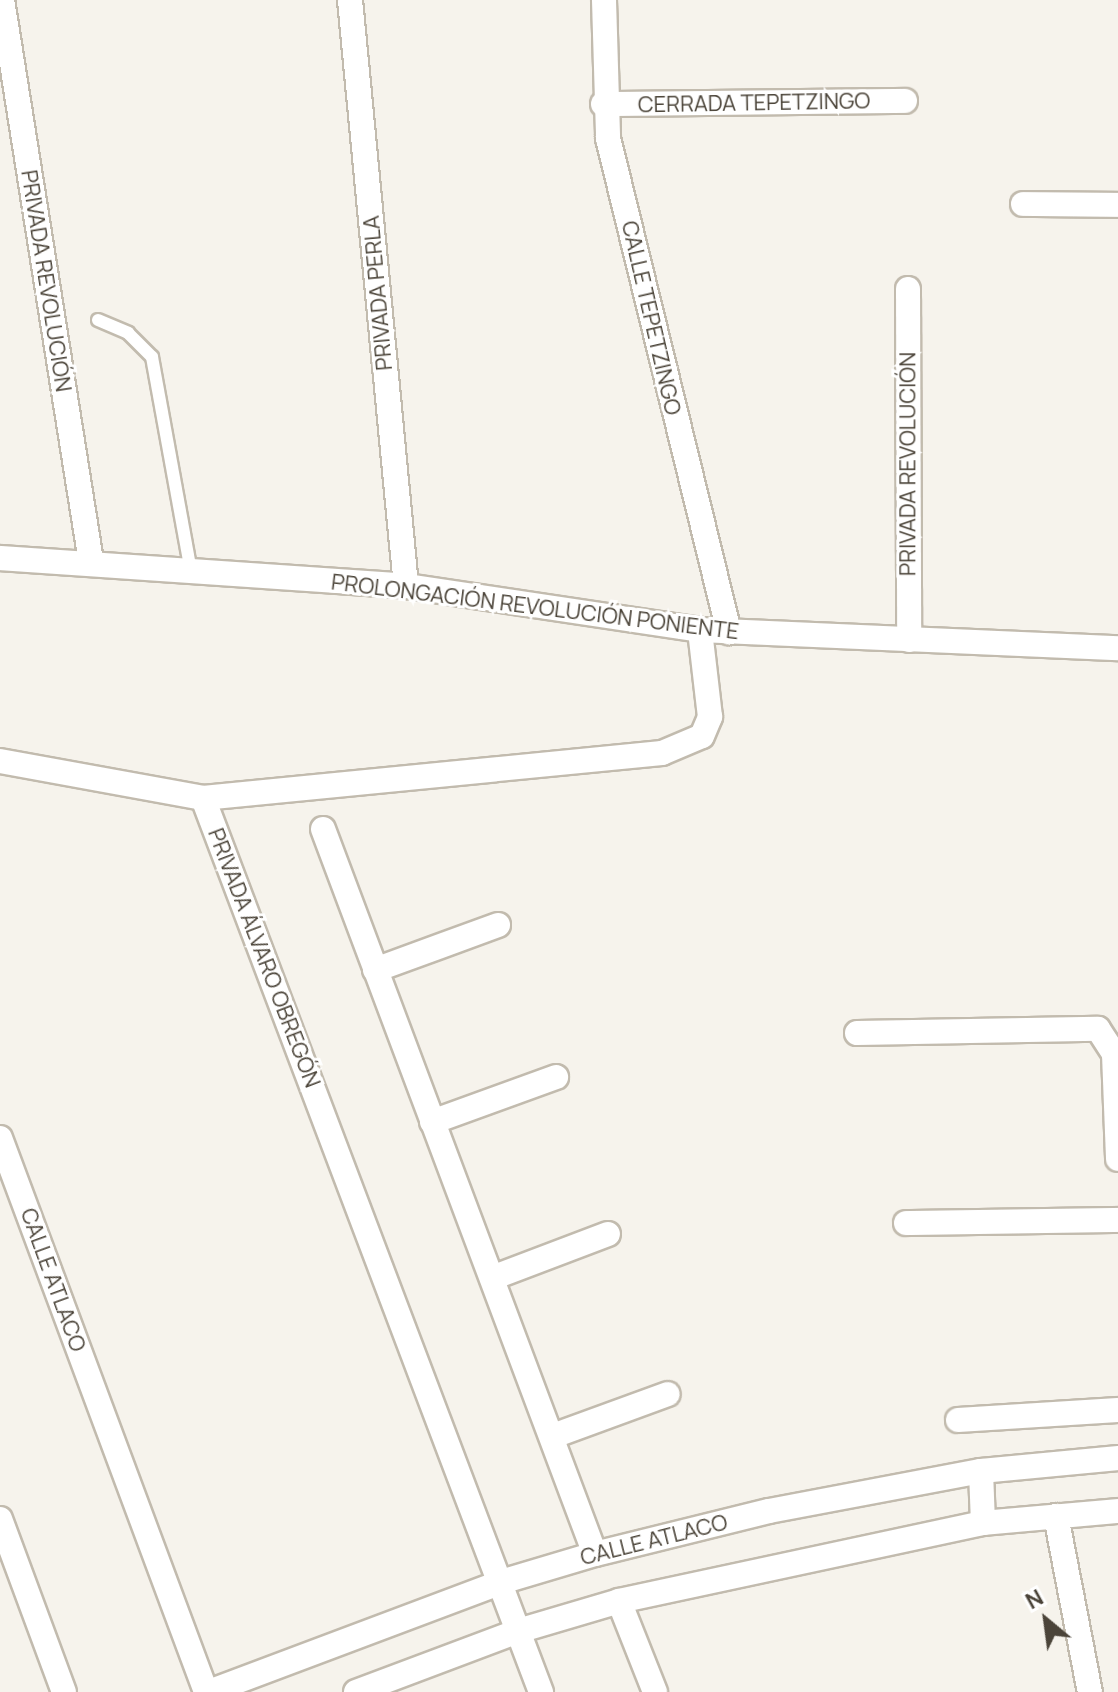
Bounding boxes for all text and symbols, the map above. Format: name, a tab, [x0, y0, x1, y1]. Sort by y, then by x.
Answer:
street label: CERRADA TEPETZINGO	[638, 88, 870, 118]
street label: PRIVADA REVOLUCIÓN	[15, 168, 77, 394]
street label: PRIVADA PERLA	[358, 214, 398, 372]
street label: CALLE TEPETZINGO	[616, 218, 686, 418]
street label: PRIVADA REVOLUCIÓN	[895, 352, 921, 576]
street label: PROLONGACIÓN REVOLUCIÓN PONIENTE	[330, 569, 740, 645]
street label: PRIVADA ÁLVARO OBREGÓN	[202, 825, 326, 1091]
street label: CALLE ATLACO	[15, 1205, 91, 1355]
street label: CALLE ATLACO	[578, 1509, 730, 1571]
north arrow	[1006, 1580, 1086, 1660]
text: N	[1020, 1582, 1049, 1616]

